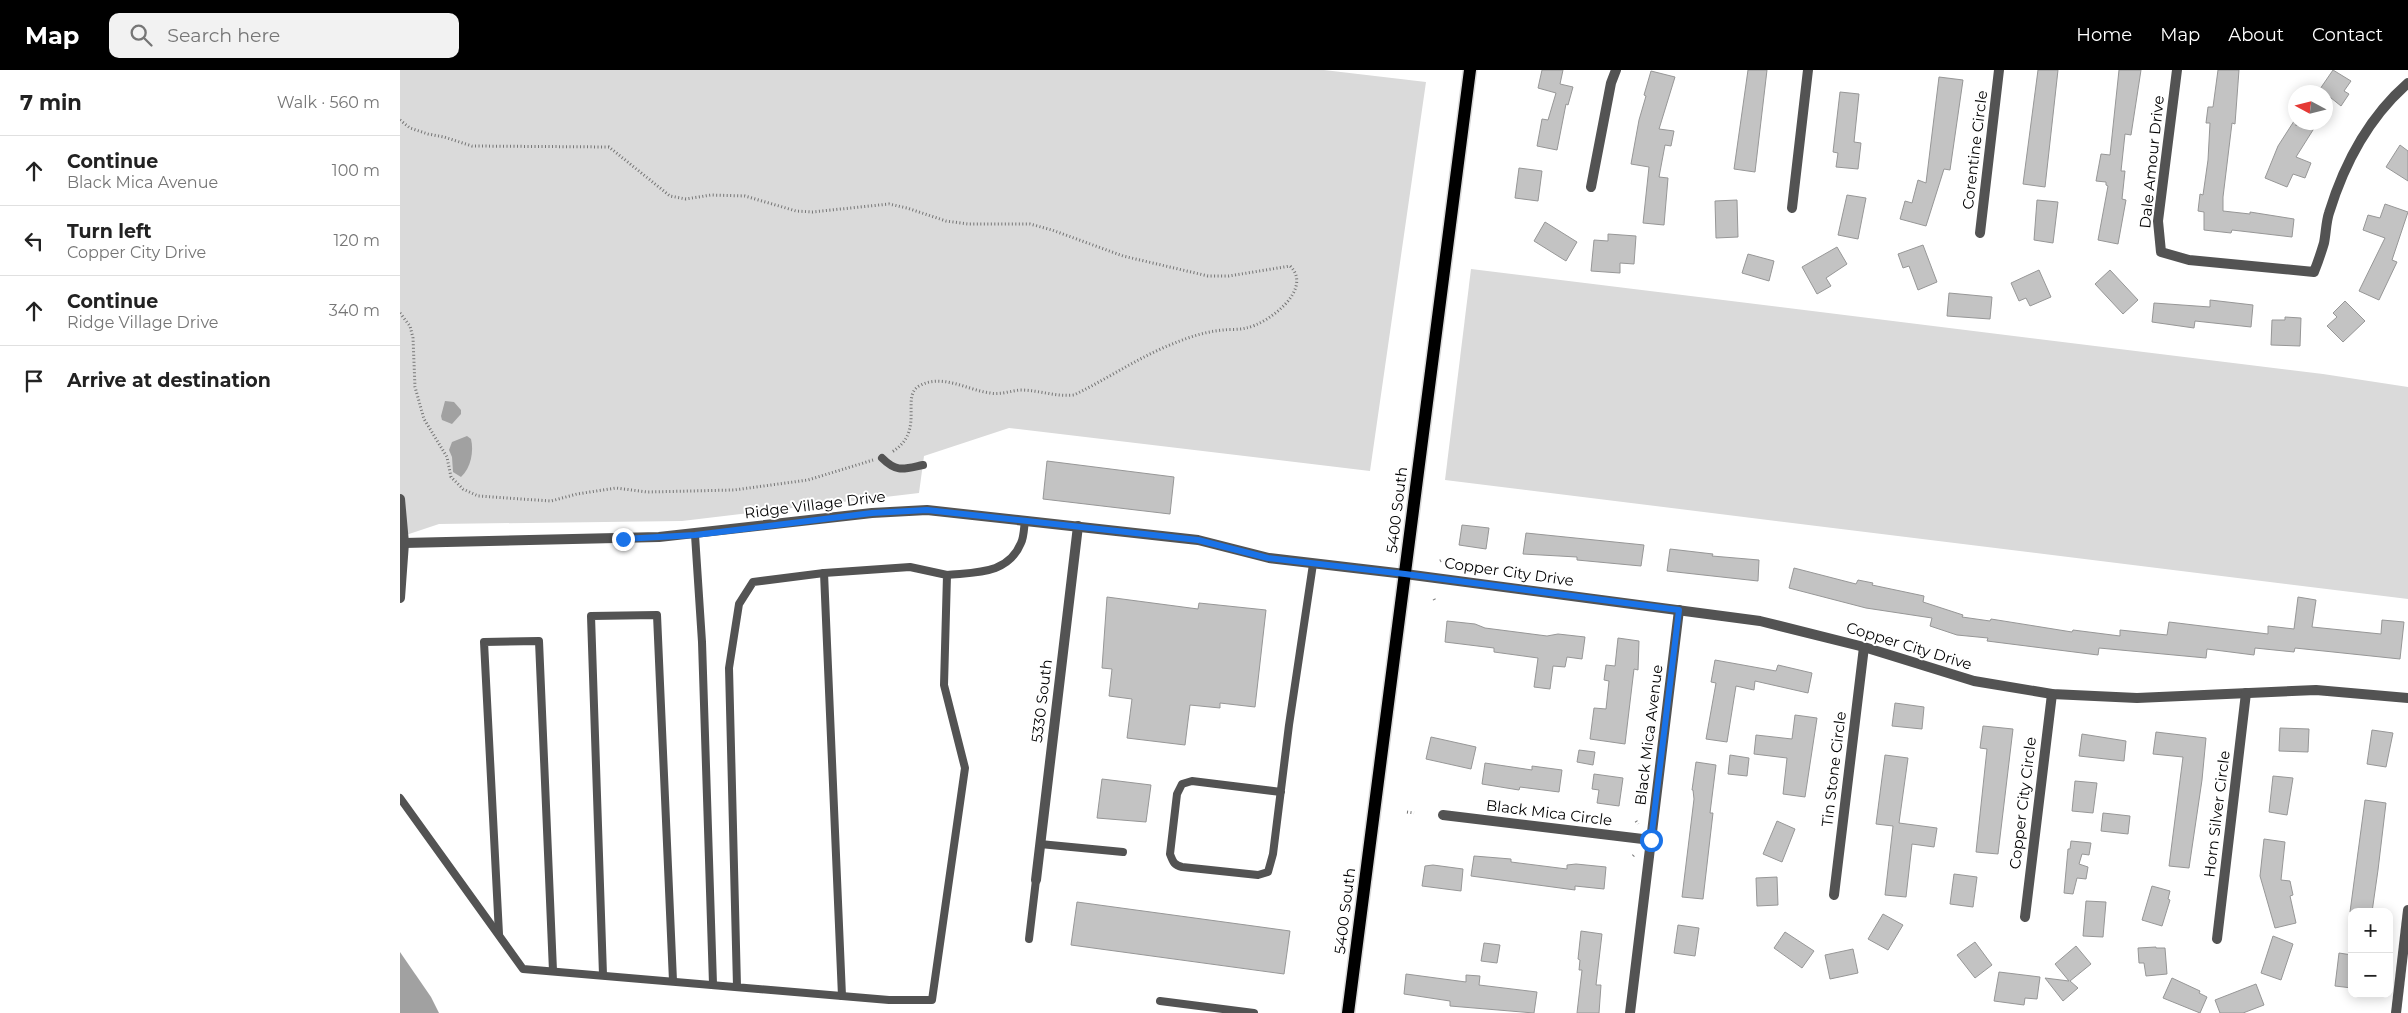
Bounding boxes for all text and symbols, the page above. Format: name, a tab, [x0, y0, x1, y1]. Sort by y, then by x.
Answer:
search box	[109, 13, 459, 58]
text: Map	[25, 21, 79, 50]
icon: search	[127, 21, 155, 49]
text: Search here	[167, 24, 280, 47]
text: Home	[2076, 24, 2132, 46]
text: Map	[2160, 24, 2200, 46]
text: About	[2228, 24, 2284, 46]
text: Contact	[2312, 24, 2383, 46]
north arrow	[2288, 85, 2333, 130]
street label: Corentine Circle	[1958, 89, 1991, 211]
text: 7 min	[20, 90, 82, 115]
text: Walk · 560 m	[277, 93, 380, 112]
street label: Dale Amour Drive	[2135, 94, 2168, 229]
text: Continue	[67, 150, 158, 173]
icon: ahead	[20, 157, 48, 185]
text: 100 m	[332, 161, 380, 180]
text: Black Mica Avenue	[67, 173, 218, 192]
text: Turn left	[67, 220, 152, 243]
icon: left	[20, 227, 48, 255]
text: 120 m	[333, 231, 380, 250]
text: Copper City Drive	[67, 243, 206, 262]
text: Continue	[67, 290, 158, 313]
icon: ahead	[20, 297, 48, 325]
text: 340 m	[329, 301, 380, 320]
text: Ridge Village Drive	[67, 313, 219, 332]
icon: arrive	[20, 367, 48, 395]
text: Arrive at destination	[67, 369, 271, 392]
street label: 5400 South	[1382, 466, 1411, 554]
street label: Ridge Village Drive	[743, 486, 887, 523]
route end	[612, 528, 635, 551]
street label: Copper City Drive	[1443, 553, 1575, 590]
street label: Copper City Drive	[1844, 617, 1974, 674]
street label: 5330 South	[1027, 658, 1056, 744]
street label: Black Mica Avenue	[1630, 663, 1667, 806]
street label: Tin Stone Circle	[1817, 710, 1850, 828]
street label: Copper City Circle	[2005, 736, 2040, 870]
street label: Horn Silver Circle	[2199, 749, 2234, 878]
street label: Black Mica Circle	[1485, 795, 1613, 830]
route start	[1640, 829, 1663, 852]
street label: 5400 South	[1330, 867, 1359, 955]
map controls	[2348, 908, 2393, 998]
button: +	[2348, 908, 2393, 953]
button: −	[2348, 953, 2393, 998]

